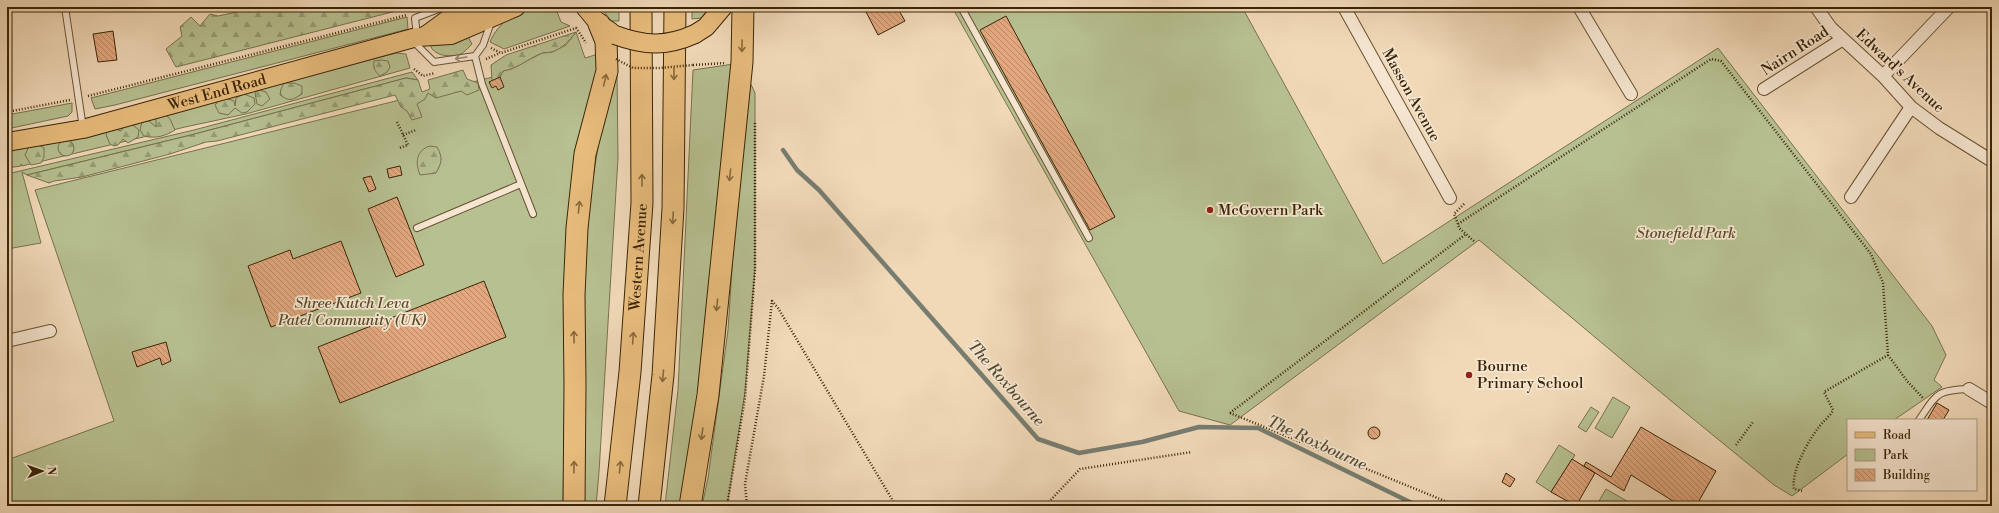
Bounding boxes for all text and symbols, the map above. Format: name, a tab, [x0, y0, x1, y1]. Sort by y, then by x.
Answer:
street label: Nairn Road	[1758, 22, 1833, 80]
street label: Edward's Avenue	[1852, 25, 1948, 117]
one-way arrow	[738, 39, 746, 52]
street label: Masson Avenue	[1378, 45, 1444, 145]
one-way arrow	[455, 54, 468, 62]
one-way arrow	[670, 67, 678, 80]
street label: West End Road	[165, 69, 269, 115]
one-way arrow	[602, 74, 609, 87]
one-way arrow	[727, 168, 734, 181]
one-way arrow	[638, 174, 646, 187]
one-way arrow	[575, 201, 583, 214]
place label: McGovern Park	[1218, 201, 1324, 220]
street label: Western Avenue	[625, 203, 651, 313]
marker: McGovern Park	[1205, 205, 1215, 215]
one-way arrow	[669, 211, 676, 224]
park label: Stonefield Park	[1636, 224, 1736, 243]
park label: Shree Kutch Leva Patel Community (UK)	[277, 294, 426, 330]
one-way arrow	[714, 298, 721, 311]
one-way arrow	[571, 331, 578, 344]
one-way arrow	[629, 332, 636, 345]
water label: The Roxbourne	[963, 336, 1049, 431]
place label: Bourne Primary School	[1476, 357, 1584, 393]
one-way arrow	[660, 369, 667, 382]
marker: Bourne Primary School	[1464, 370, 1474, 380]
water label: The Roxbourne	[1264, 411, 1370, 475]
legend	[1847, 419, 1977, 491]
one-way arrow	[698, 427, 706, 440]
text: Road	[1883, 428, 1911, 443]
text: Park	[1883, 448, 1909, 463]
north arrow	[22, 451, 62, 491]
one-way arrow	[570, 461, 578, 474]
one-way arrow	[616, 461, 624, 474]
text: N	[44, 466, 58, 476]
text: Building	[1882, 468, 1931, 483]

